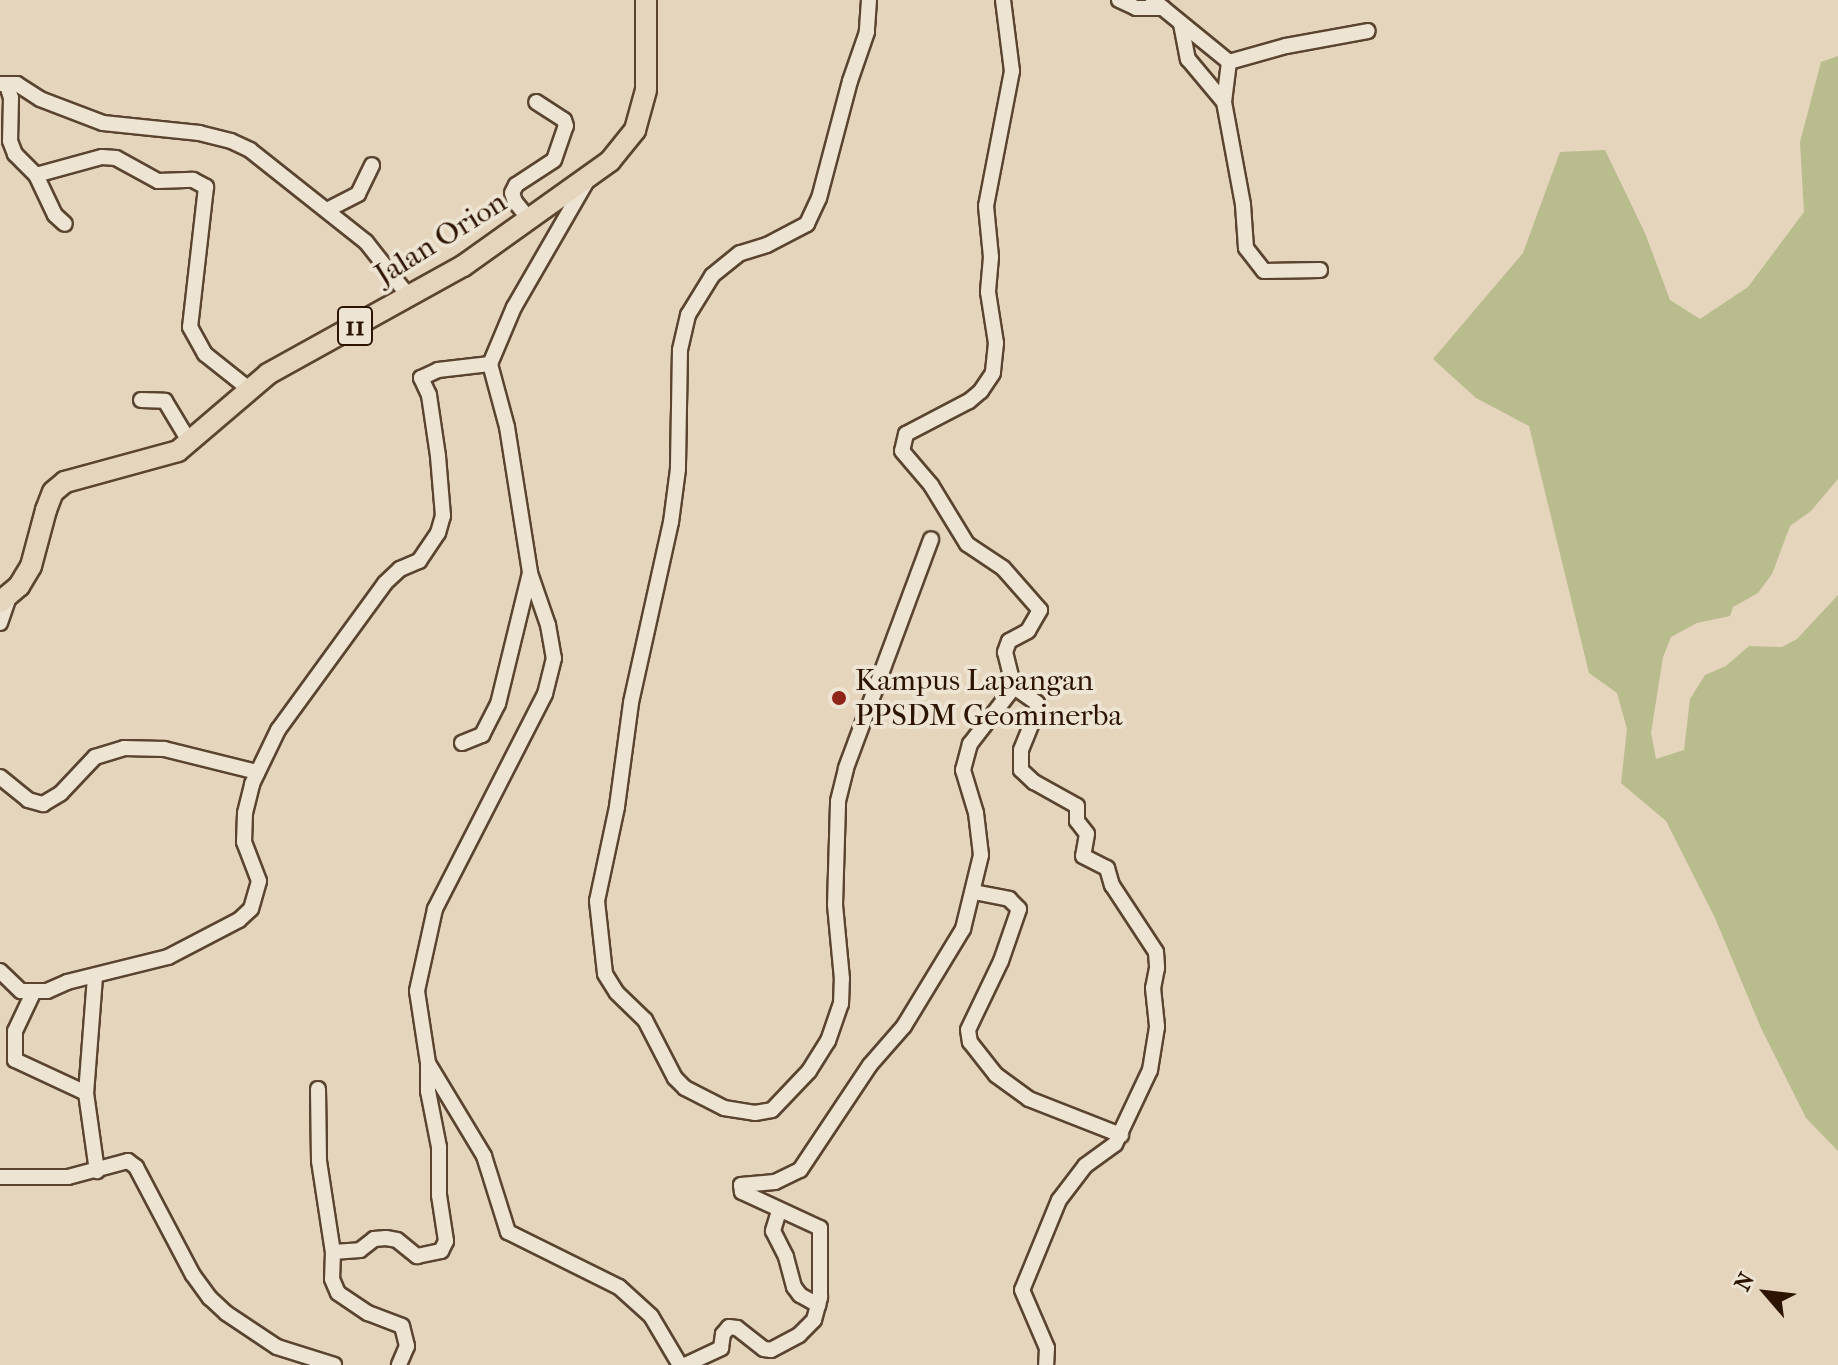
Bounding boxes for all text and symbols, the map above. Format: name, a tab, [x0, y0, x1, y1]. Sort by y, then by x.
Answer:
street label: Jalan Orion	[369, 184, 513, 294]
road number: 11	[337, 302, 373, 350]
place label: Kampus Lapangan PPSDM Geominerba	[855, 663, 1122, 734]
marker: Kampus Lapangan PPSDM Geominerba	[830, 689, 848, 707]
north arrow	[1726, 1253, 1806, 1333]
text: N	[1729, 1268, 1760, 1295]

